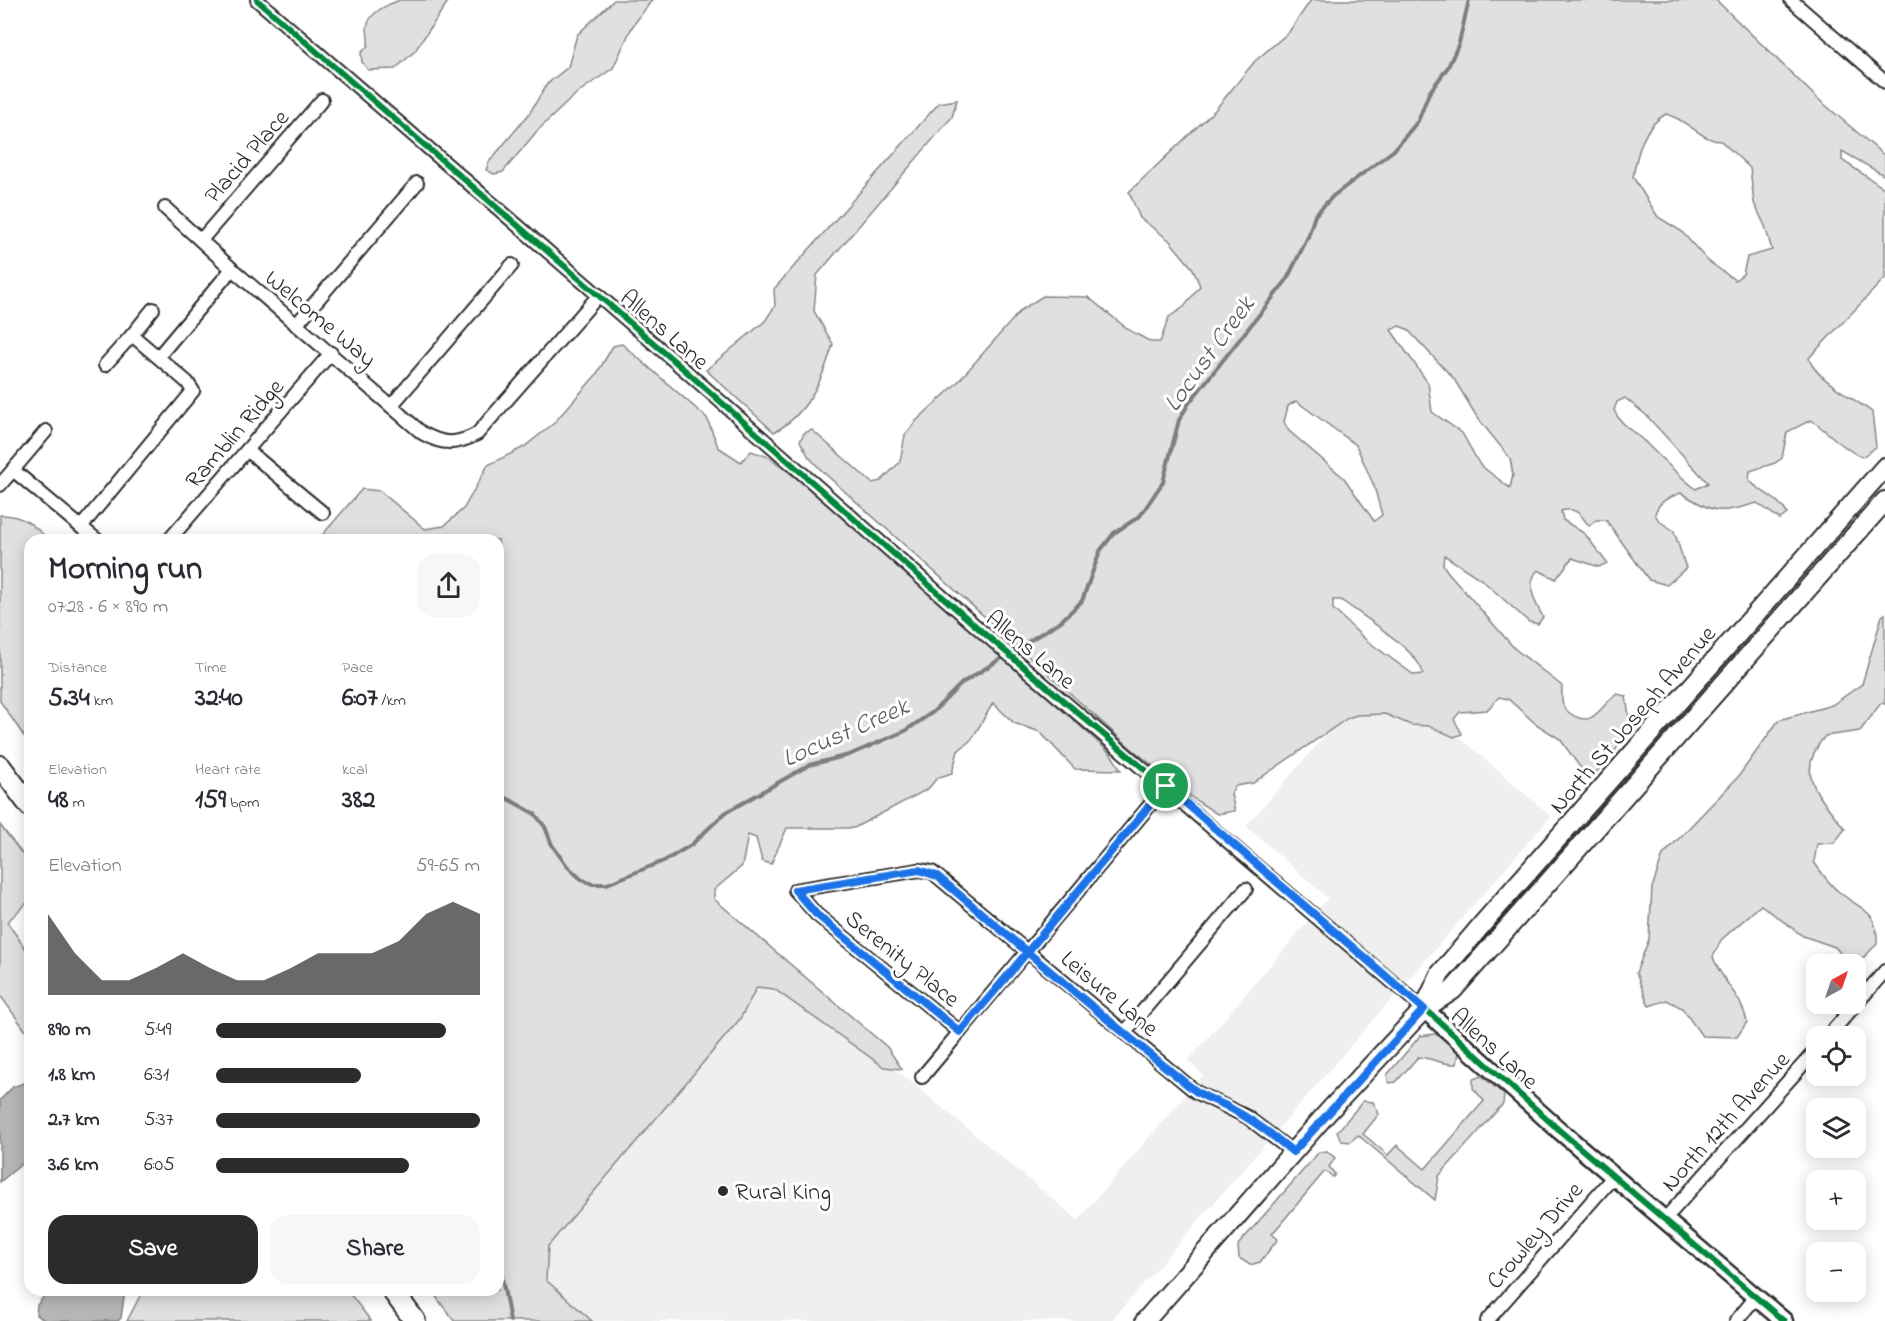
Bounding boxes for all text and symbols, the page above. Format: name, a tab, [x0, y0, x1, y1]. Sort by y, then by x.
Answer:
street label: Placid Place	[197, 103, 299, 212]
street label: Welcome Way	[255, 263, 383, 378]
street label: Allens Lane	[611, 282, 716, 380]
water label: Locust Creek	[1155, 288, 1266, 421]
street label: Ramblin Ridge	[178, 372, 294, 497]
text: Morning run	[48, 546, 202, 594]
button: share	[417, 554, 480, 617]
text: 07:28 · 6 × 890 m	[48, 593, 168, 622]
street label: Allens Lane	[977, 603, 1082, 699]
street label: North St Joseph Avenue	[1542, 619, 1726, 823]
text: Distance	[48, 656, 107, 680]
text: Time	[195, 656, 227, 680]
text: Pace	[342, 656, 373, 680]
text: 5.34	[48, 680, 90, 718]
text: 32:40	[195, 680, 243, 718]
text: 6:07	[342, 680, 378, 718]
water label: Locust Creek	[777, 688, 917, 779]
text: km	[90, 689, 113, 713]
text: /km	[378, 689, 406, 713]
text: Elevation	[48, 758, 107, 782]
text: Heart rate	[195, 758, 261, 782]
text: kcal	[342, 758, 367, 782]
pin	[1140, 760, 1191, 811]
icon: arrive	[1149, 769, 1182, 802]
text: 48	[48, 782, 68, 820]
text: 159	[195, 782, 226, 820]
text: 382	[342, 782, 375, 820]
text: m	[68, 791, 85, 815]
text: bpm	[226, 791, 260, 815]
text: Elevation	[48, 852, 122, 881]
text: 59–65 m	[416, 852, 480, 881]
street label: Serenity Place	[836, 903, 967, 1018]
street label: Leisure Lane	[1052, 943, 1165, 1047]
north arrow	[1806, 954, 1866, 1014]
map controls	[1806, 954, 1866, 1302]
street label: Allens Lane	[1441, 1001, 1545, 1099]
text: 890 m	[48, 1016, 91, 1045]
text: 5:49	[144, 1016, 171, 1045]
button: locate	[1806, 1026, 1866, 1086]
street label: North 12th Avenue	[1654, 1045, 1800, 1201]
text: 1.8 km	[48, 1061, 95, 1090]
text: 6:31	[144, 1061, 169, 1090]
button: layers	[1806, 1098, 1866, 1158]
text: 2.7 km	[48, 1106, 100, 1135]
text: 5:37	[144, 1106, 174, 1135]
text: 3.6 km	[48, 1151, 98, 1180]
text: 6:05	[144, 1151, 175, 1180]
button: +	[1806, 1170, 1866, 1230]
street label: Crowley Drive	[1479, 1175, 1594, 1299]
place label: Rural King	[735, 1176, 831, 1211]
marker: Rural King	[716, 1184, 730, 1198]
button: Save	[48, 1215, 258, 1284]
button: Share	[270, 1215, 480, 1284]
button: −	[1806, 1242, 1866, 1302]

